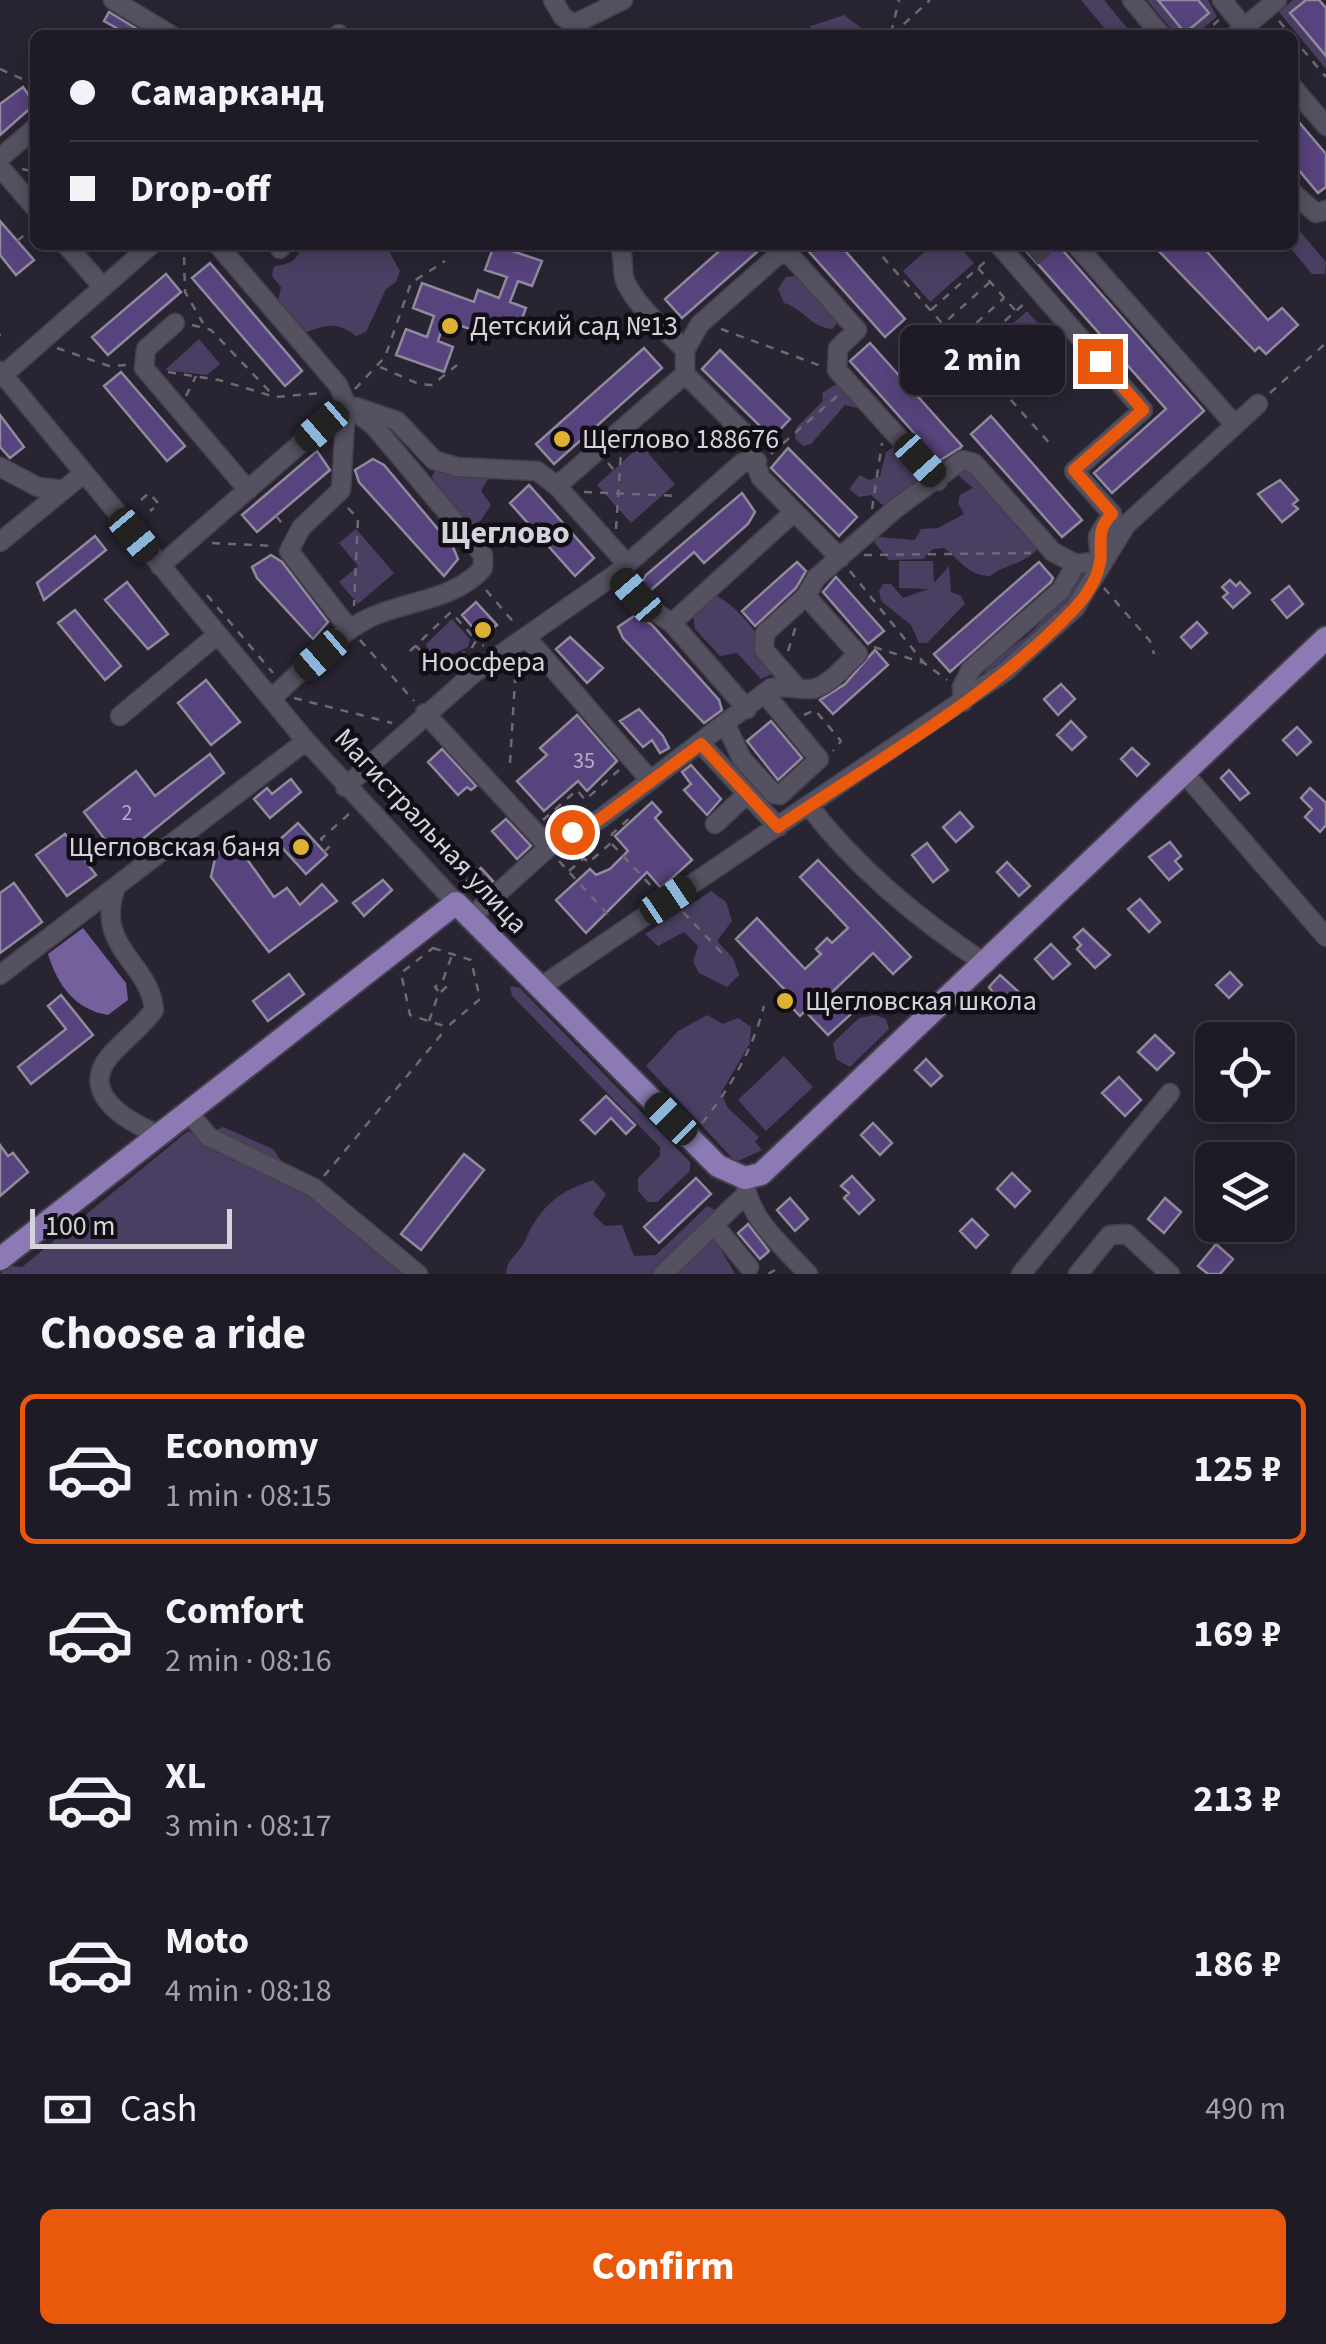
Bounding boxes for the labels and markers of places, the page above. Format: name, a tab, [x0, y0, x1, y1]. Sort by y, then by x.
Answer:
place label: Детский сад №13	[470, 306, 678, 346]
marker: Детский сад №13	[439, 315, 461, 337]
place label: Щеглово 188676	[582, 419, 779, 459]
marker: Щеглово 188676	[551, 428, 573, 450]
marker: Ноосфера	[472, 619, 494, 641]
place label: Ноосфера	[421, 642, 545, 682]
place label: Щегловская баня	[68, 827, 281, 867]
marker: Щегловская баня	[290, 836, 312, 858]
place label: Щегловская школа	[805, 981, 1037, 1021]
marker: Щегловская школа	[774, 990, 796, 1012]

